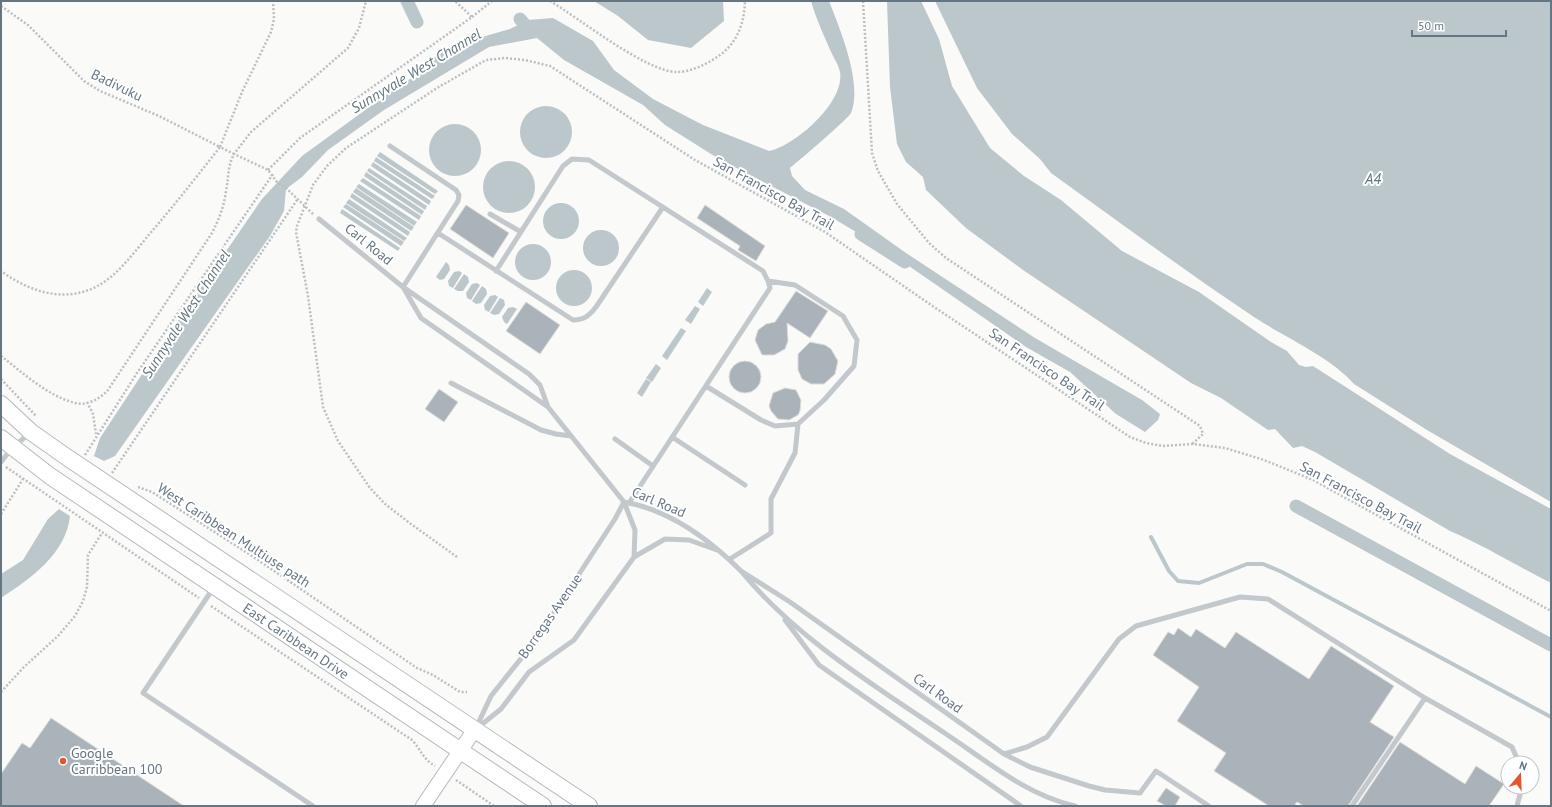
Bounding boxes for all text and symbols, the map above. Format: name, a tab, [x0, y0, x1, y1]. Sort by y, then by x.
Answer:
scale bar	[1412, 12, 1506, 38]
text: 50 m	[1418, 18, 1444, 33]
water label: Sunnyvale West Channel	[347, 24, 484, 117]
street label: Badivuku	[88, 65, 146, 105]
street label: San Francisco Bay Trail	[710, 152, 838, 234]
water label: A4	[1364, 169, 1381, 188]
street label: Carl Road	[341, 219, 397, 269]
water label: Sunnyvale West Channel	[137, 246, 234, 381]
street label: San Francisco Bay Trail	[986, 324, 1108, 414]
street label: San Francisco Bay Trail	[1297, 457, 1425, 537]
street label: West Caribbean Multiuse path	[154, 479, 314, 591]
street label: Carl Road	[629, 483, 689, 521]
street label: Borregas Avenue	[514, 570, 586, 662]
street label: East Caribbean Drive	[240, 599, 352, 683]
street label: Carl Road	[910, 669, 966, 717]
place label: Google Carribbean 100	[71, 744, 163, 778]
north arrow	[1500, 755, 1540, 795]
marker: Google Carribbean 100	[58, 756, 68, 766]
text: N	[1518, 758, 1529, 773]

